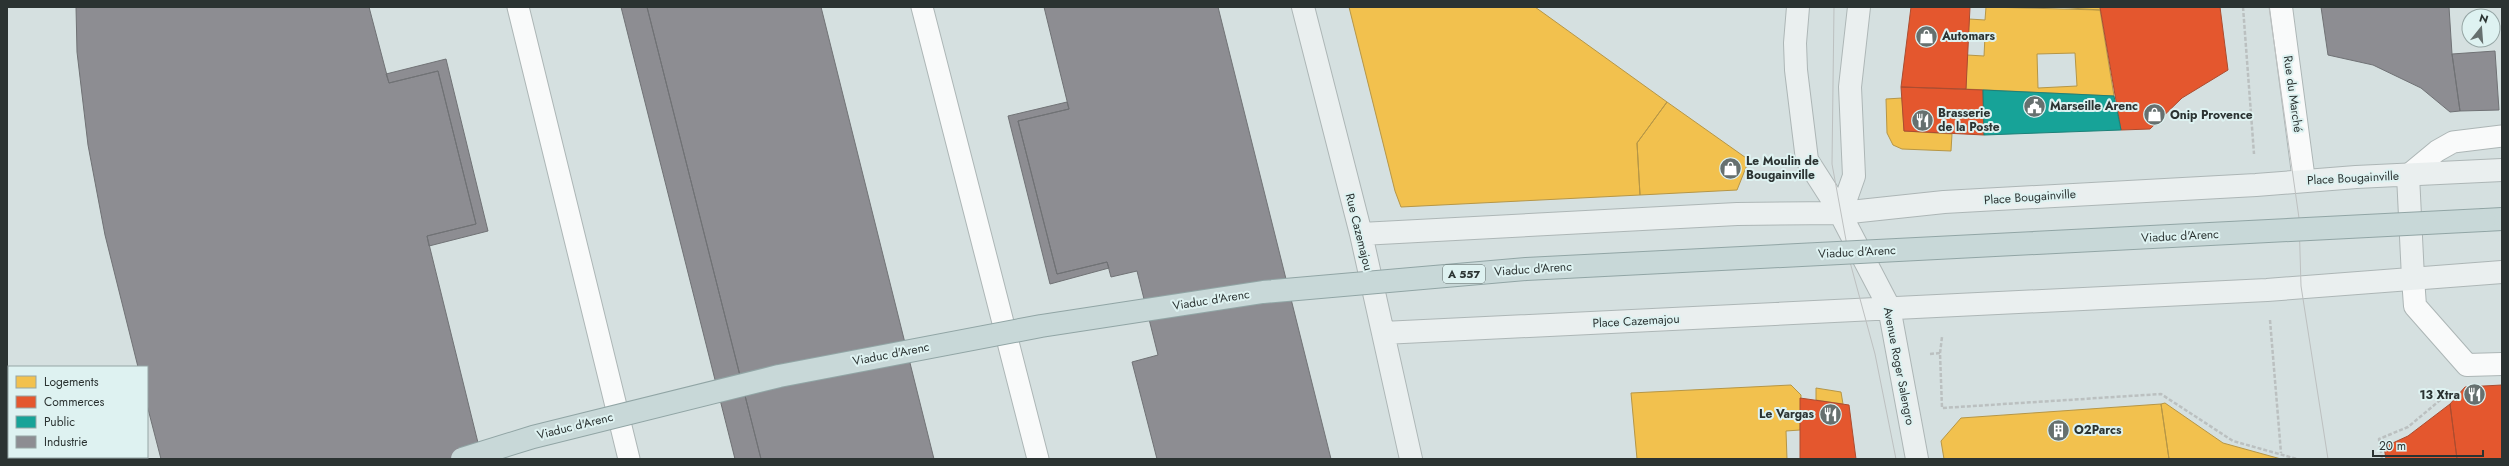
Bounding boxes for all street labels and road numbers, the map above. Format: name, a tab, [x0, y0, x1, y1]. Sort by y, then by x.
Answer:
street label: Rue du Marché	[2279, 55, 2307, 133]
street label: Place Bougainville	[2306, 167, 2400, 189]
street label: Place Bougainville	[1983, 185, 2077, 209]
street label: Rue Cazemajou	[1341, 191, 1377, 273]
street label: Viaduc d'Arenc	[2141, 225, 2220, 247]
street label: Viaduc d'Arenc	[1818, 241, 1897, 263]
street label: Viaduc d'Arenc	[1494, 257, 1573, 281]
road number: A 557	[1443, 265, 1485, 283]
street label: Viaduc d'Arenc	[1171, 285, 1251, 315]
street label: Avenue Roger Salengro	[1879, 305, 1919, 427]
street label: Place Cazemajou	[1592, 310, 1680, 332]
street label: Viaduc d'Arenc	[851, 338, 931, 370]
street label: Viaduc d'Arenc	[535, 408, 615, 444]

